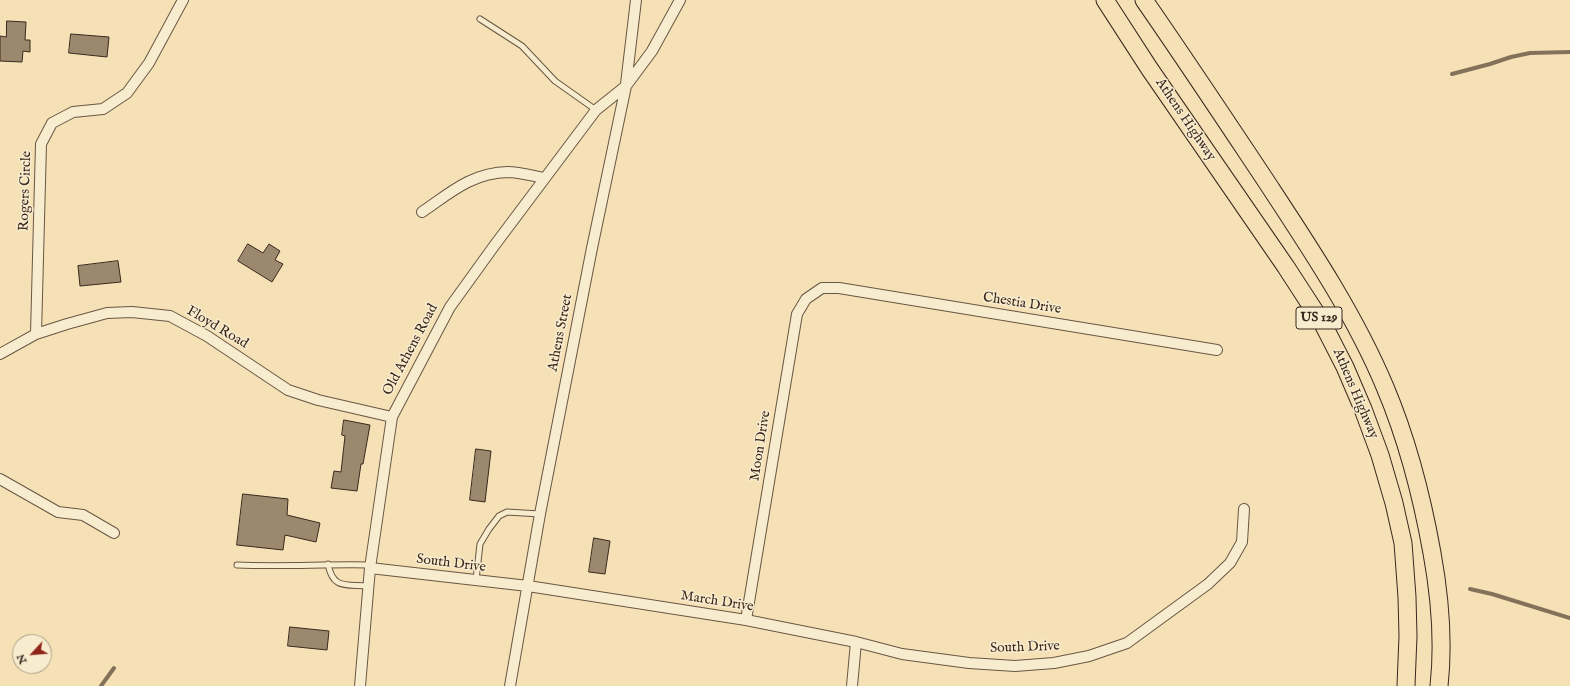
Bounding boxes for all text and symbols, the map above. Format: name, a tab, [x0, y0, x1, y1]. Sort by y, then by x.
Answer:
street label: Athens Highway	[1151, 75, 1219, 165]
street label: Rogers Circle	[16, 151, 36, 231]
street label: Chestia Drive	[982, 290, 1062, 318]
street label: Athens Street	[545, 293, 577, 373]
street label: Old Athens Road	[380, 301, 442, 399]
street label: Floyd Road	[183, 303, 251, 353]
road number: US 129	[1296, 307, 1342, 329]
street label: Athens Highway	[1328, 346, 1382, 442]
street label: Moon Drive	[747, 410, 775, 482]
street label: South Drive	[415, 551, 487, 577]
street label: March Drive	[679, 588, 755, 616]
north arrow	[12, 634, 52, 674]
street label: South Drive	[990, 638, 1060, 658]
text: N	[14, 651, 30, 666]

